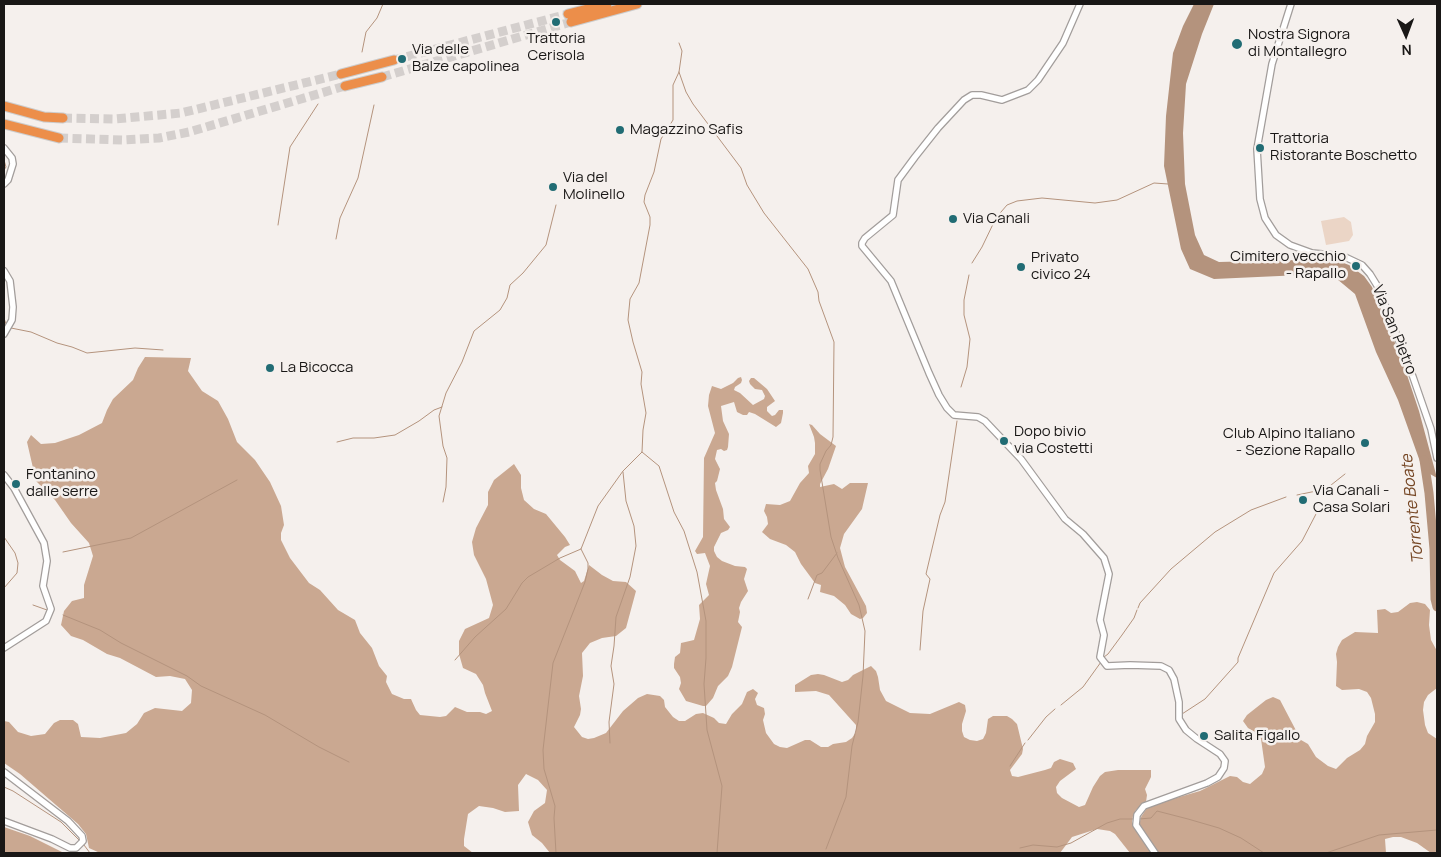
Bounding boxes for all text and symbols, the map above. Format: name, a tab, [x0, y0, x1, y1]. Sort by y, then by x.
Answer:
north arrow	[1381, 10, 1431, 60]
marker: Trattoria Cerisola	[550, 16, 562, 28]
place label: Nostra Signora di Montallegro	[1248, 26, 1350, 61]
place label: Trattoria Cerisola	[527, 30, 585, 65]
marker: Nostra Signora di Montallegro	[1230, 37, 1244, 51]
place label: Via delle Balze capolinea	[412, 41, 519, 76]
text: N	[1401, 41, 1412, 60]
marker: Via delle Balze capolinea	[396, 53, 408, 65]
place label: Magazzino Safis	[630, 121, 743, 139]
marker: Magazzino Safis	[614, 124, 626, 136]
place label: Trattoria Ristorante Boschetto	[1270, 130, 1417, 165]
marker: Trattoria Ristorante Boschetto	[1254, 142, 1266, 154]
place label: Via del Molinello	[563, 169, 625, 204]
marker: Via del Molinello	[547, 181, 559, 193]
place label: Via Canali	[963, 210, 1030, 228]
marker: Via Canali	[947, 213, 959, 225]
place label: Cimitero vecchio - Rapallo	[1230, 248, 1346, 283]
place label: Privato civico 24	[1031, 249, 1091, 284]
marker: Cimitero vecchio - Rapallo	[1350, 260, 1362, 272]
marker: Privato civico 24	[1015, 261, 1027, 273]
street label: Via San Pietro	[1368, 283, 1420, 377]
place label: La Bicocca	[280, 359, 353, 377]
marker: La Bicocca	[264, 362, 276, 374]
place label: Dopo bivio via Costetti	[1014, 423, 1093, 458]
place label: Club Alpino Italiano - Sezione Rapallo	[1223, 425, 1355, 460]
marker: Dopo bivio via Costetti	[998, 435, 1010, 447]
marker: Club Alpino Italiano - Sezione Rapallo	[1359, 437, 1371, 449]
water label: Torrente Boate	[1398, 453, 1428, 565]
place label: Fontanino dalle serre	[26, 466, 98, 501]
marker: Fontanino dalle serre	[10, 478, 22, 490]
place label: Via Canali - Casa Solari	[1313, 482, 1390, 517]
marker: Via Canali - Casa Solari	[1297, 494, 1309, 506]
place label: Salita Figallo	[1214, 727, 1300, 745]
marker: Salita Figallo	[1198, 730, 1210, 742]

